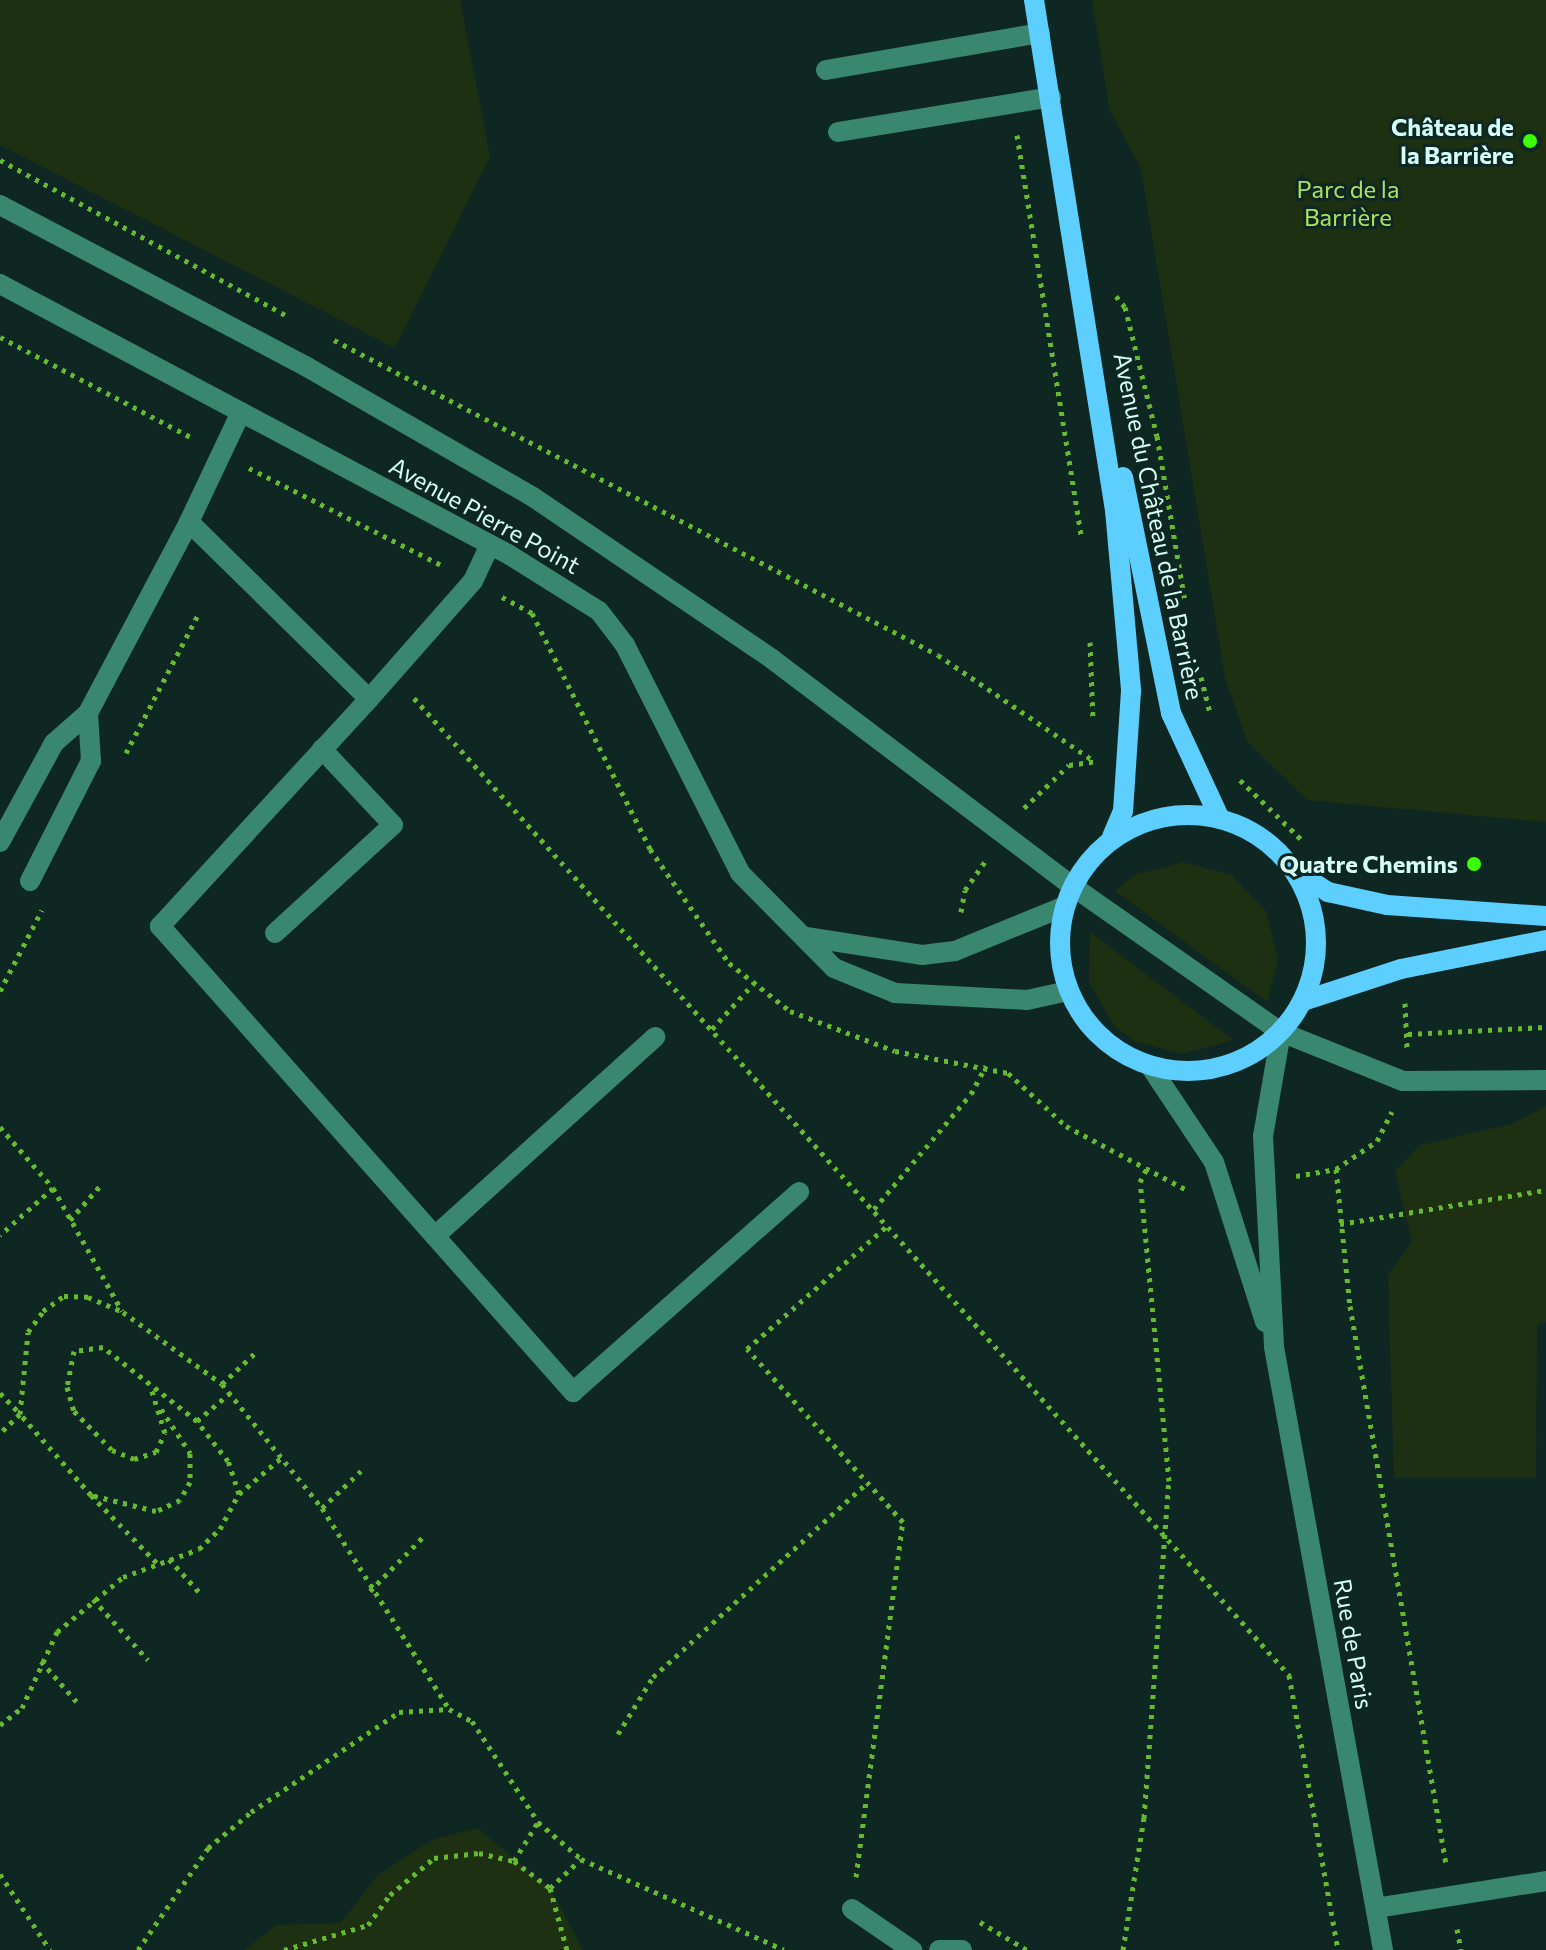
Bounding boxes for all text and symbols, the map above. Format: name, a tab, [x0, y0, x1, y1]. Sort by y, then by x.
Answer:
place label: Château de la Barrière	[1391, 113, 1514, 169]
marker: Château de la Barrière	[1521, 132, 1539, 150]
park label: Parc de la Barrière	[1296, 175, 1400, 231]
street label: Avenue du Château de la Barrière	[1108, 350, 1210, 702]
street label: Avenue Pierre Point	[385, 451, 585, 579]
place label: Quatre Chemins	[1280, 850, 1458, 878]
marker: Quatre Chemins	[1465, 855, 1483, 873]
street label: Rue de Paris	[1328, 1576, 1380, 1712]

